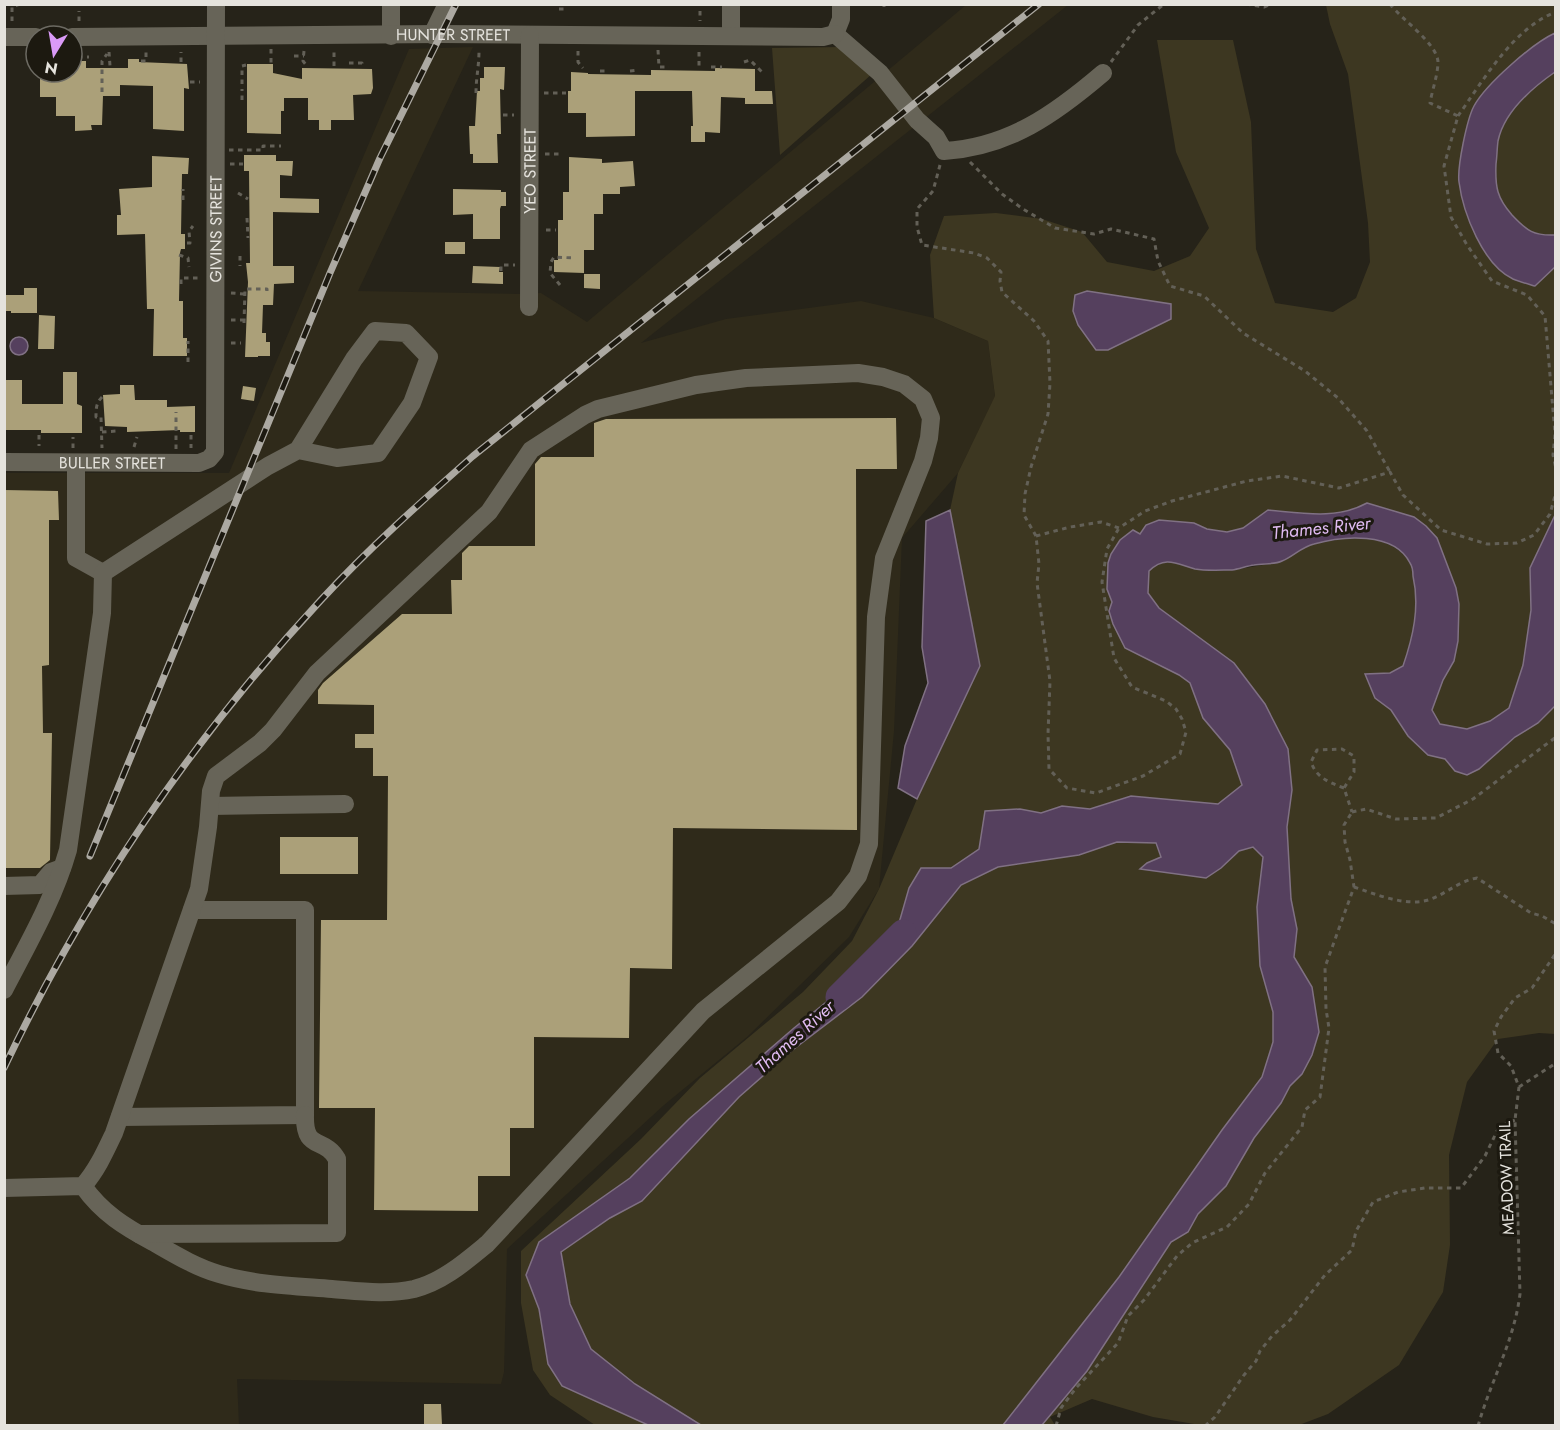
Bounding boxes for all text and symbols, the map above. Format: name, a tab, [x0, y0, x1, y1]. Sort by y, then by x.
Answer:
street label: HUNTER STREET	[396, 23, 511, 47]
north arrow	[24, 24, 84, 84]
text: N	[43, 56, 60, 81]
street label: YEO STREET	[518, 128, 542, 214]
street label: GIVINS STREET	[204, 175, 228, 283]
street label: BULLER STREET	[59, 451, 166, 475]
water label: Thames River	[1270, 510, 1373, 546]
water label: Thames River	[749, 994, 841, 1080]
street label: MEADOW TRAIL	[1493, 1120, 1520, 1235]

